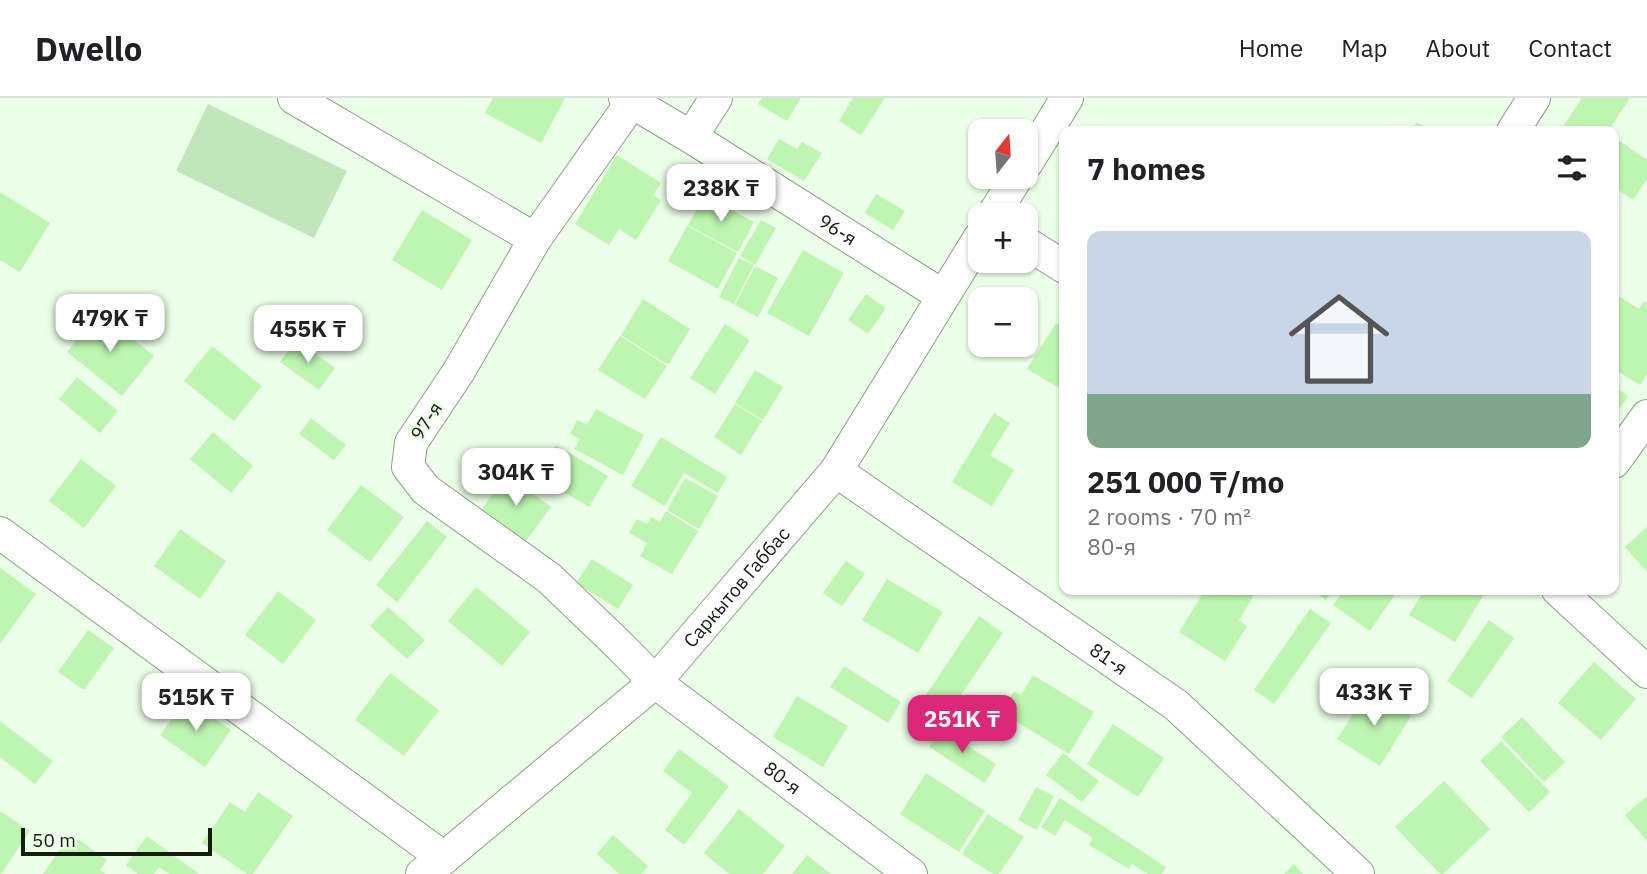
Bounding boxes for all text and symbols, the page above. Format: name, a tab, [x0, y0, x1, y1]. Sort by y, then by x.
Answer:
text: Dwello	[35, 27, 142, 70]
text: Home	[1239, 32, 1303, 64]
text: Map	[1341, 32, 1387, 64]
text: About	[1425, 32, 1490, 64]
text: Contact	[1528, 32, 1612, 64]
north arrow	[968, 119, 1038, 189]
map controls	[968, 119, 1038, 357]
text: 7 homes	[1087, 149, 1206, 188]
icon: filters	[1553, 149, 1591, 187]
pin: 238K ₸	[664, 164, 778, 224]
text: 238K ₸	[683, 172, 759, 202]
button: +	[968, 203, 1038, 273]
street label: 96-я	[814, 209, 861, 250]
icon: home	[1276, 276, 1402, 402]
button: −	[968, 287, 1038, 357]
pin: 479K ₸	[53, 294, 167, 354]
text: 479K ₸	[72, 302, 148, 332]
pin: 455K ₸	[251, 306, 365, 365]
text: 455K ₸	[270, 313, 346, 343]
street label: 97-я	[405, 397, 447, 445]
pin: 304K ₸	[459, 448, 573, 508]
text: 304K ₸	[478, 456, 554, 486]
text: 251 000 ₸/mo	[1087, 462, 1285, 501]
text: 2 rooms · 70 m²	[1087, 501, 1251, 531]
street label: Саркытов Габбас	[678, 522, 795, 652]
text: 80-я	[1087, 531, 1136, 561]
street label: 81-я	[1085, 637, 1132, 680]
pin: 433K ₸	[1317, 668, 1431, 728]
pin: 515K ₸	[139, 674, 253, 733]
text: 433K ₸	[1336, 676, 1412, 706]
text: 515K ₸	[158, 681, 234, 711]
pin: 251K ₸	[905, 696, 1019, 755]
text: 251K ₸	[924, 703, 1000, 733]
street label: 80-я	[759, 756, 806, 799]
scale bar	[21, 825, 212, 857]
text: 50 m	[32, 828, 76, 852]

